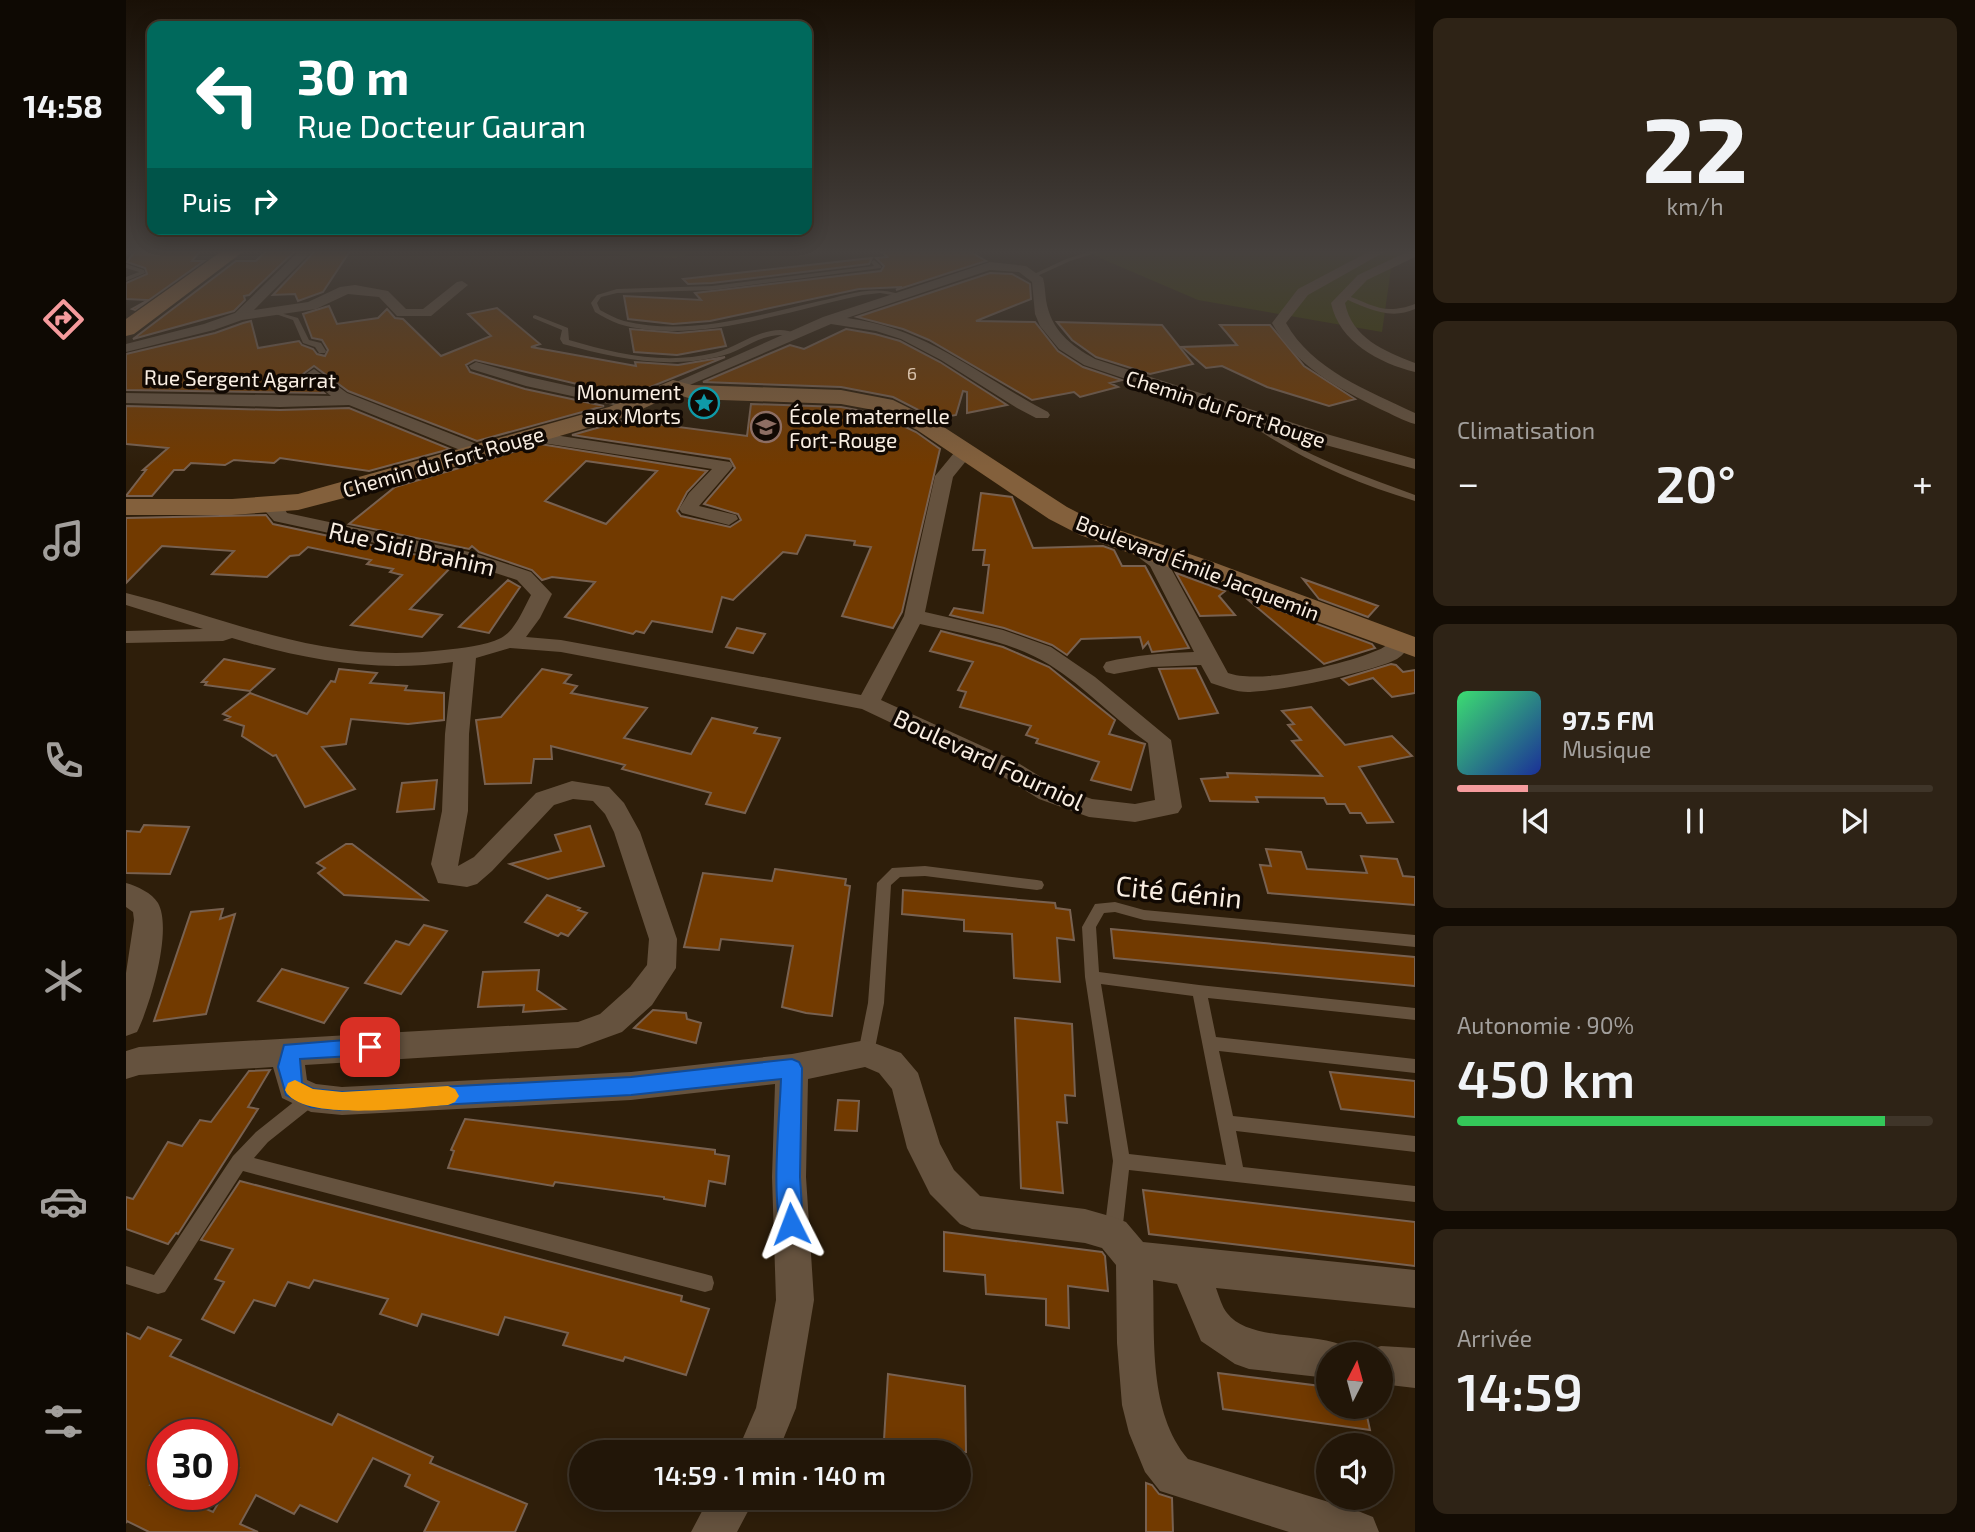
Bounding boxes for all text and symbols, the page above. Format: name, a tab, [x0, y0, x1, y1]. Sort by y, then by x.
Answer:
text: 30 m	[297, 46, 409, 105]
icon: left	[182, 49, 273, 140]
text: 14:58	[23, 86, 103, 124]
text: 22	[1642, 92, 1748, 201]
text: Rue Docteur Gauran	[297, 106, 586, 144]
icon: right	[246, 182, 284, 220]
text: Puis	[182, 186, 232, 217]
text: km/h	[1666, 192, 1724, 220]
icon: directions	[39, 295, 88, 344]
house number: 6	[907, 362, 917, 384]
street label: Rue Sergent Agarrat	[144, 364, 336, 392]
street label: Chemin du Fort Rouge	[1123, 364, 1329, 452]
place label: Monument aux Morts	[577, 379, 681, 428]
place icon: Monument aux Morts	[687, 386, 721, 420]
place label: École maternelle Fort-Rouge	[789, 403, 950, 452]
school or university icon: École maternelle Fort-Rouge	[749, 410, 783, 444]
text: Climatisation	[1457, 416, 1595, 444]
street label: Chemin du Fort Rouge	[339, 420, 547, 502]
text: 20°	[1655, 451, 1736, 513]
text: −	[1457, 459, 1479, 505]
text: +	[1912, 459, 1933, 505]
street label: Boulevard Émile Jacquemin	[1073, 509, 1323, 625]
street label: Rue Sidi Brahim	[326, 515, 498, 581]
icon: music	[39, 516, 88, 565]
street label: Boulevard Fourniol	[889, 702, 1089, 816]
text: 97.5 FM	[1562, 704, 1655, 735]
text: Musique	[1562, 735, 1651, 763]
icon: phone	[39, 736, 88, 785]
icon: previous	[1517, 802, 1555, 840]
icon: pause	[1676, 802, 1714, 840]
icon: next	[1835, 802, 1873, 840]
street label: Cité Génin	[1114, 867, 1244, 915]
icon: climate	[39, 956, 88, 1005]
text: Autonomie · 90%	[1457, 1011, 1634, 1039]
pin	[340, 1017, 400, 1077]
icon: arrive	[351, 1028, 389, 1066]
text: 450 km	[1457, 1046, 1635, 1108]
icon: car	[39, 1177, 88, 1226]
position arrow	[754, 1187, 828, 1261]
text: Arrivée	[1457, 1324, 1532, 1352]
north arrow	[1316, 1342, 1393, 1419]
map controls	[1316, 1342, 1393, 1510]
text: 14:59	[1457, 1359, 1583, 1421]
icon: filters	[39, 1397, 88, 1446]
speed limit sign: 30	[147, 1419, 238, 1510]
button: sound	[1316, 1433, 1393, 1510]
text: 14:59 · 1 min · 140 m	[654, 1459, 886, 1490]

